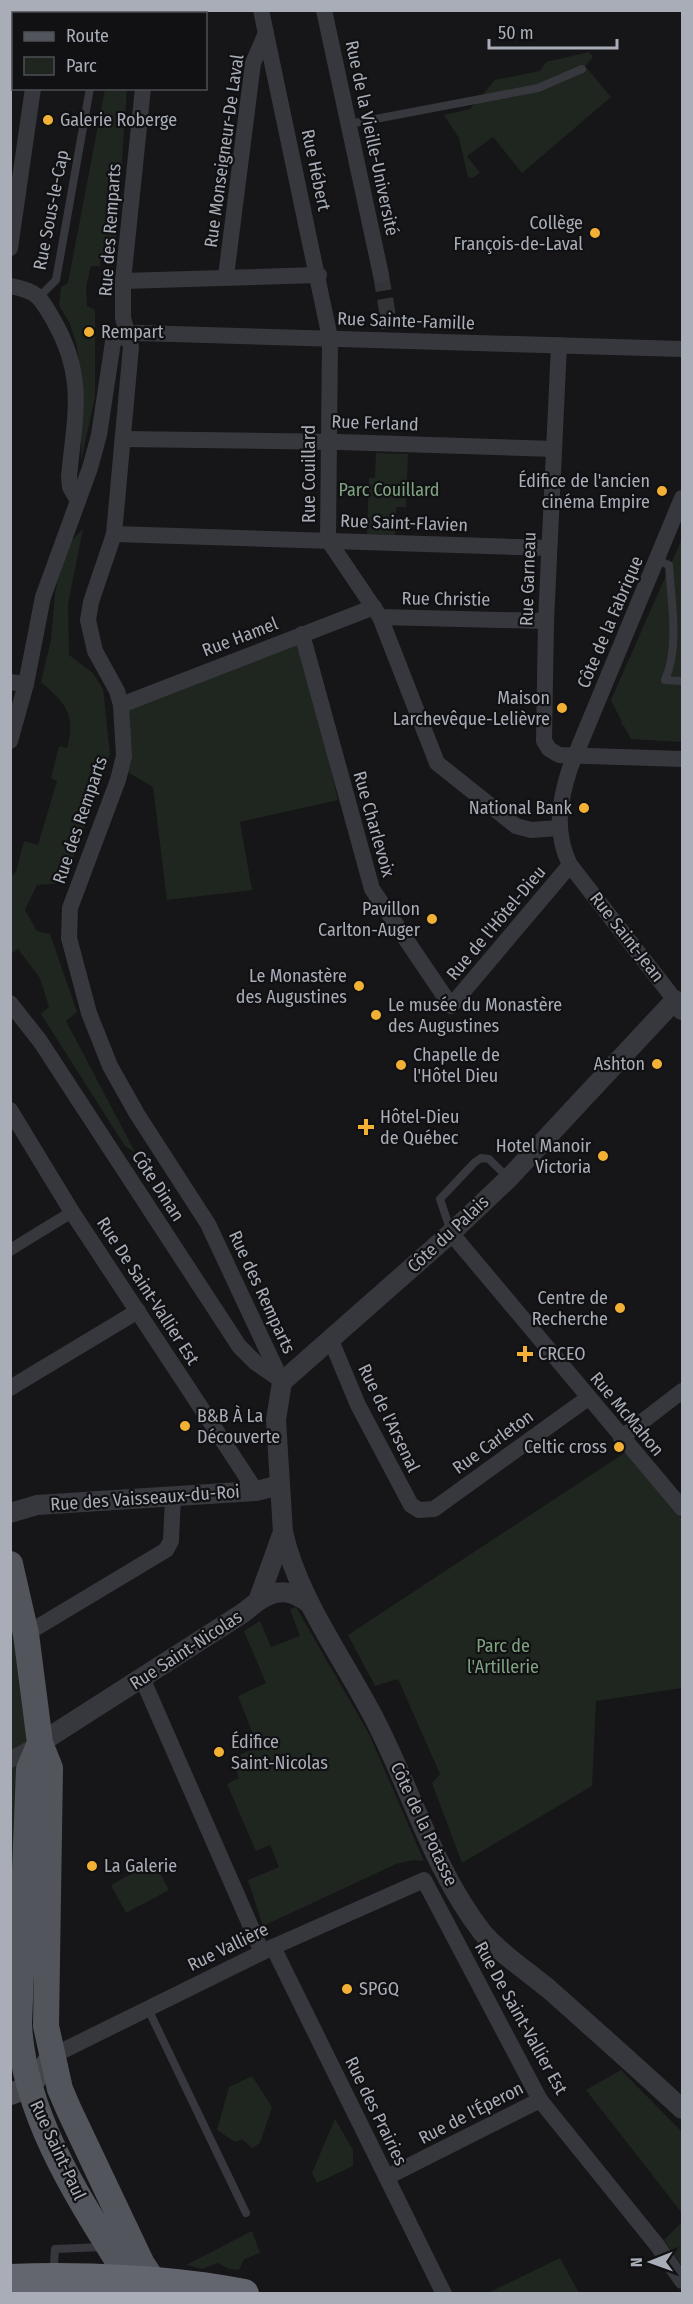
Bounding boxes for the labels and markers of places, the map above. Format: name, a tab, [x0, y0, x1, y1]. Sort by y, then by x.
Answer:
place label: Galerie Roberge	[60, 109, 177, 131]
marker: Galerie Roberge	[41, 113, 55, 127]
place label: Collège François-de-Laval	[453, 212, 583, 255]
marker: Collège François-de-Laval	[588, 226, 602, 240]
place label: Rempart	[101, 321, 164, 343]
marker: Rempart	[82, 325, 96, 339]
place label: Édifice de l'ancien cinéma Empire	[518, 469, 650, 513]
marker: Édifice de l'ancien cinéma Empire	[655, 484, 669, 498]
place label: Maison Larchevêque-Lelièvre	[393, 687, 550, 730]
marker: Maison Larchevêque-Lelièvre	[555, 701, 569, 715]
place label: National Bank	[469, 797, 573, 819]
marker: National Bank	[577, 801, 591, 815]
place label: Pavillon Carlton-Auger	[318, 898, 421, 941]
marker: Pavillon Carlton-Auger	[425, 912, 439, 926]
place label: Le Monastère des Augustines	[236, 965, 347, 1008]
marker: Le Monastère des Augustines	[352, 979, 366, 993]
place label: Le musée du Monastère des Augustines	[388, 994, 562, 1037]
marker: Le musée du Monastère des Augustines	[369, 1008, 383, 1022]
place label: Chapelle de l'Hôtel Dieu	[413, 1044, 500, 1087]
place label: Ashton	[594, 1053, 645, 1075]
marker: Ashton	[650, 1057, 664, 1071]
marker: Chapelle de l'Hôtel Dieu	[394, 1058, 408, 1072]
place label: Hôtel-Dieu de Québec	[380, 1106, 459, 1149]
marker: Hôtel-Dieu de Québec	[357, 1118, 375, 1136]
place label: Hotel Manoir Victoria	[496, 1135, 592, 1178]
marker: Hotel Manoir Victoria	[596, 1149, 610, 1163]
place label: Centre de Recherche	[532, 1287, 608, 1330]
marker: Centre de Recherche	[613, 1301, 627, 1315]
place label: CRCEO	[538, 1343, 585, 1365]
marker: CRCEO	[516, 1345, 534, 1363]
place label: B&B À La Découverte	[197, 1404, 280, 1448]
marker: B&B À La Découverte	[178, 1419, 192, 1433]
place label: Celtic cross	[524, 1436, 607, 1458]
marker: Celtic cross	[612, 1440, 626, 1454]
place label: Édifice Saint-Nicolas	[231, 1730, 328, 1774]
marker: Édifice Saint-Nicolas	[212, 1745, 226, 1759]
place label: La Galerie	[104, 1855, 177, 1877]
marker: La Galerie	[85, 1859, 99, 1873]
place label: SPGQ	[359, 1978, 399, 2000]
marker: SPGQ	[340, 1982, 354, 1996]

